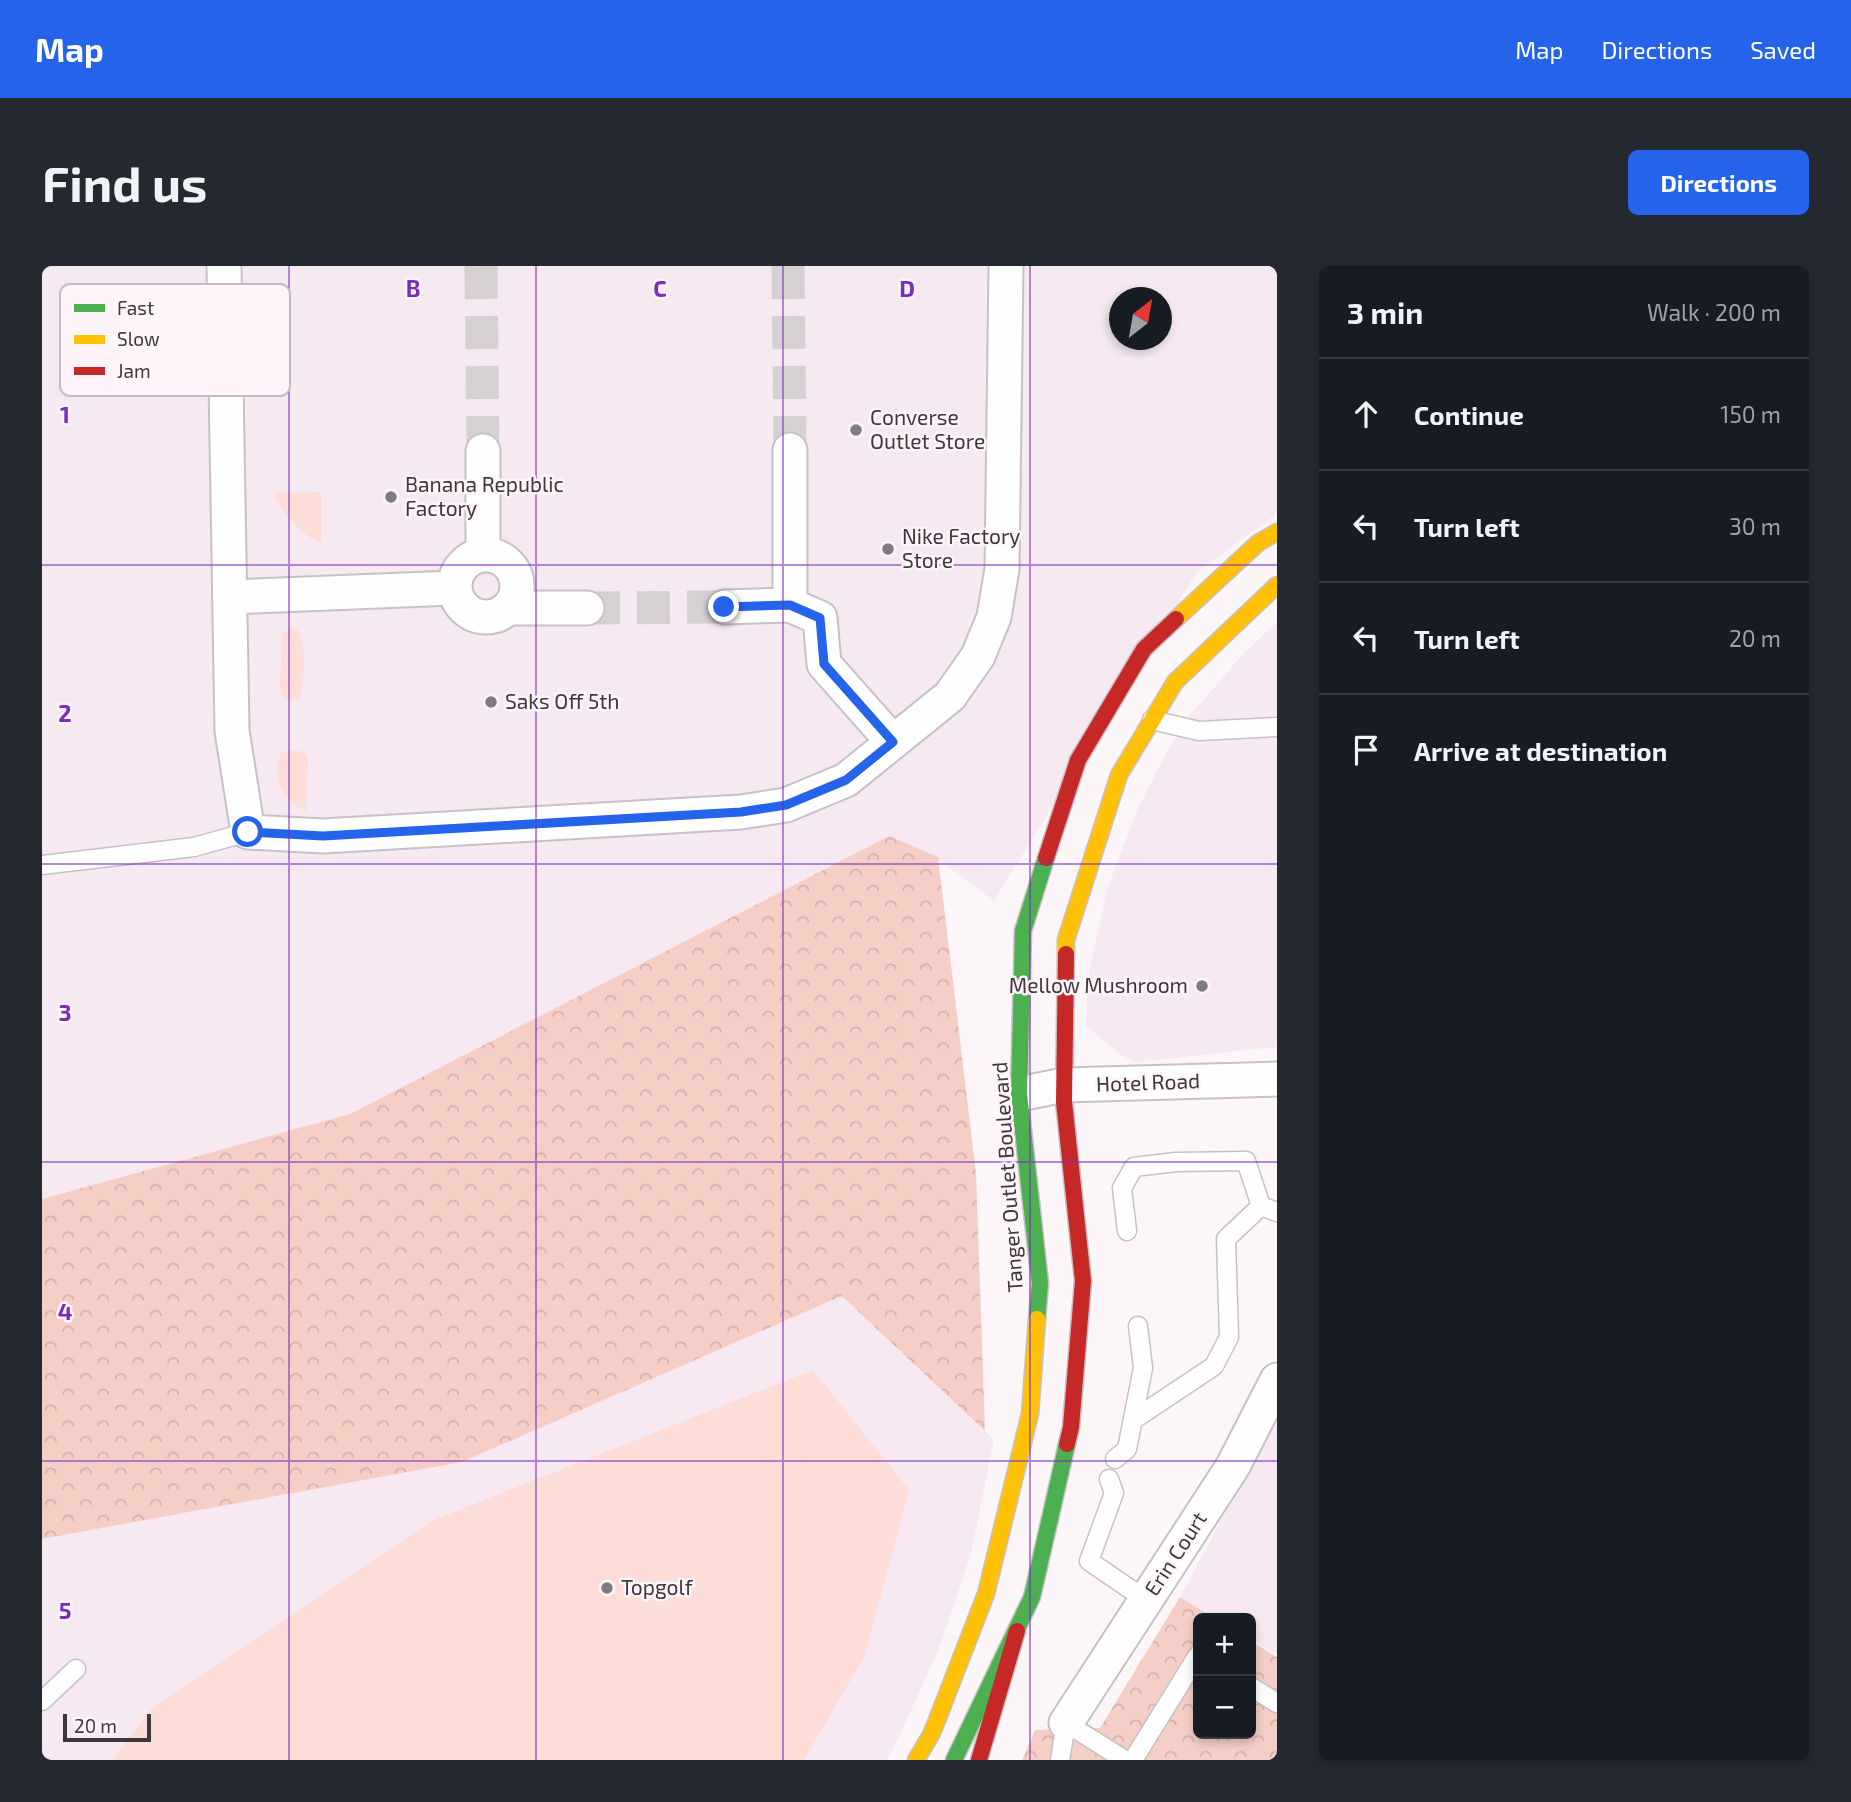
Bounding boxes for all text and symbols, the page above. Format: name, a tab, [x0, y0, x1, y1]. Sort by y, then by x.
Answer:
text: Map	[35, 29, 104, 69]
text: Map	[1515, 35, 1563, 64]
text: Directions	[1601, 35, 1712, 64]
text: Saved	[1750, 35, 1816, 64]
button: Directions	[1628, 150, 1809, 215]
text: Find us	[42, 153, 207, 212]
text: B	[406, 274, 420, 302]
text: C	[653, 274, 667, 302]
text: D	[899, 274, 915, 302]
legend	[60, 284, 290, 396]
north arrow	[1109, 287, 1172, 350]
text: 3 min	[1347, 294, 1423, 330]
text: Fast	[117, 296, 154, 319]
text: Walk · 200 m	[1647, 298, 1781, 326]
text: Slow	[117, 327, 160, 350]
text: Jam	[117, 359, 151, 382]
icon: ahead	[1347, 395, 1385, 433]
text: Continue	[1414, 399, 1524, 430]
text: 1	[60, 400, 70, 428]
text: 150 m	[1720, 400, 1781, 428]
place label: Converse Outlet Store	[870, 404, 985, 453]
marker: Converse Outlet Store	[848, 422, 864, 438]
place label: Banana Republic Factory	[405, 471, 564, 520]
marker: Banana Republic Factory	[383, 489, 399, 505]
icon: left	[1347, 507, 1385, 545]
text: Turn left	[1414, 511, 1520, 542]
text: 30 m	[1729, 512, 1781, 540]
place label: Nike Factory Store	[902, 523, 1020, 572]
marker: Nike Factory Store	[880, 541, 896, 557]
route end	[708, 591, 739, 622]
icon: left	[1347, 619, 1385, 657]
text: Turn left	[1414, 623, 1520, 654]
text: 20 m	[1729, 624, 1781, 652]
place label: Saks Off 5th	[505, 688, 619, 713]
marker: Saks Off 5th	[483, 694, 499, 710]
text: 2	[58, 699, 72, 727]
icon: arrive	[1347, 731, 1385, 769]
text: Arrive at destination	[1414, 735, 1667, 766]
route start	[232, 816, 263, 847]
place label: Mellow Mushroom	[1009, 972, 1188, 997]
marker: Mellow Mushroom	[1194, 978, 1210, 994]
text: 3	[58, 998, 72, 1026]
street label: Tanger Outlet Boulevard	[986, 1061, 1027, 1293]
street label: Hotel Road	[1096, 1067, 1200, 1096]
text: 4	[58, 1297, 72, 1325]
street label: Erin Court	[1139, 1507, 1211, 1600]
place label: Topgolf	[621, 1574, 694, 1599]
marker: Topgolf	[599, 1580, 615, 1596]
text: 5	[59, 1596, 71, 1624]
map controls	[1193, 1613, 1256, 1739]
button: +	[1193, 1613, 1256, 1676]
button: −	[1193, 1676, 1256, 1739]
scale bar	[63, 1711, 150, 1743]
text: 20 m	[74, 1714, 117, 1737]

